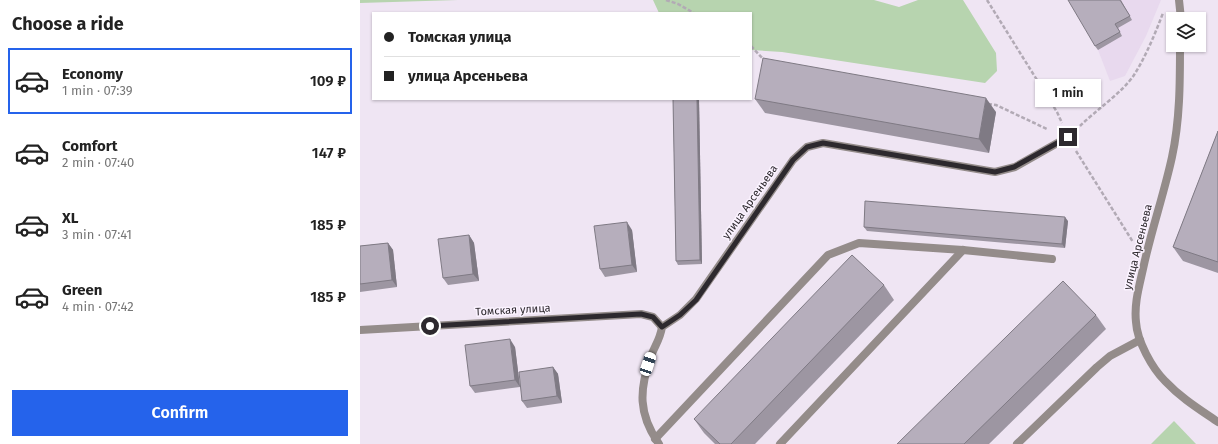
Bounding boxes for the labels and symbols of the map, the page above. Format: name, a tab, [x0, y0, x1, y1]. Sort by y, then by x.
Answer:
callout: 1 min	[1035, 79, 1101, 107]
route end	[1059, 128, 1077, 146]
street label: улица Арсеньева	[720, 162, 780, 242]
street label: улица Арсеньева	[1121, 203, 1155, 291]
street label: Томская улица	[475, 302, 551, 318]
route start	[421, 317, 439, 335]
car	[639, 351, 657, 377]

